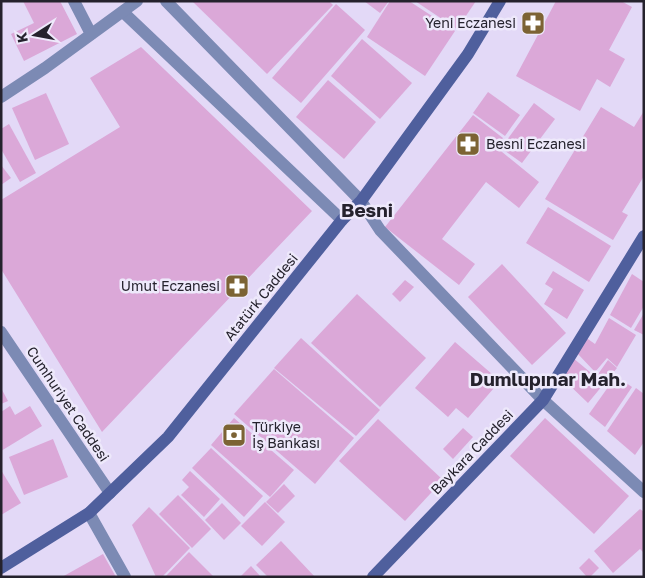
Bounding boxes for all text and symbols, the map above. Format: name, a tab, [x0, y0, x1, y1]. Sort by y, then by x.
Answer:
north arrow	[10, 10, 60, 60]
pharmacy icon: Yeni Eczanesi	[520, 10, 546, 36]
place label: Yeni Eczanesi	[425, 14, 516, 31]
text: K	[12, 31, 31, 44]
pharmacy icon: Besni Eczanesi	[455, 131, 481, 157]
place label: Besni Eczanesi	[486, 135, 586, 152]
district label: Besni	[341, 198, 393, 221]
street label: Atatürk Caddesi	[220, 250, 301, 344]
pharmacy icon: Umut Eczanesi	[224, 273, 250, 299]
place label: Umut Eczanesi	[121, 277, 220, 294]
street label: Cumhuriyet Caddesi	[24, 343, 113, 465]
district label: Dumlupınar Mah.	[470, 367, 626, 390]
street label: Baykara Caddesi	[427, 406, 516, 498]
place label: Türkiye İş Bankası	[252, 418, 320, 451]
bank icon: Türkiye İş Bankası	[221, 422, 247, 448]

